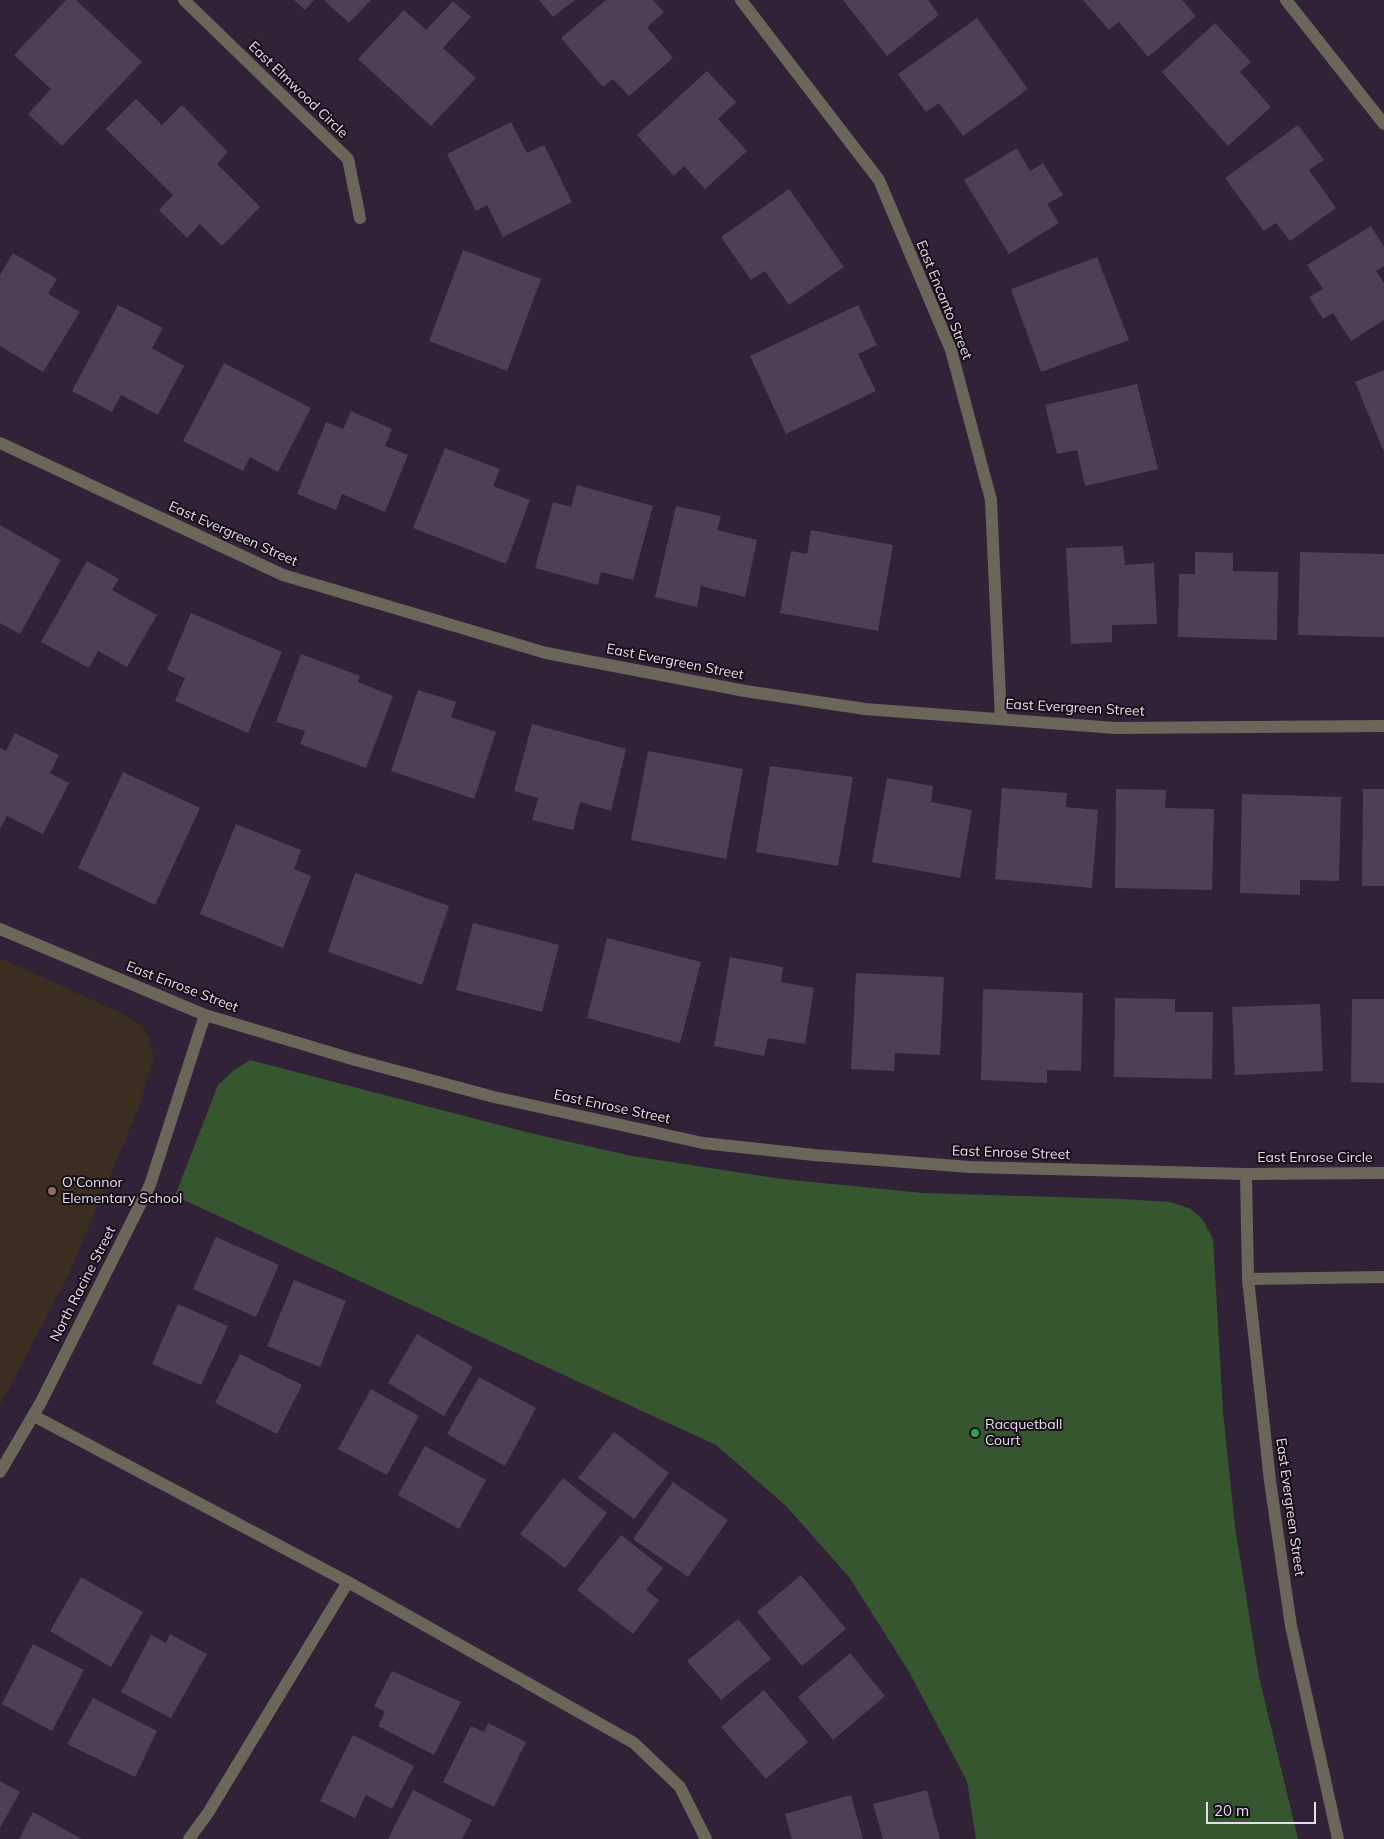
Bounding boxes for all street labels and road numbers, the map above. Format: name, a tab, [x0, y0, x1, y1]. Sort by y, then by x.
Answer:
street label: East Elmwood Circle	[245, 38, 351, 142]
street label: East Encanto Street	[912, 238, 976, 362]
street label: East Evergreen Street	[166, 498, 300, 570]
street label: East Evergreen Street	[605, 640, 745, 684]
street label: East Evergreen Street	[1005, 696, 1145, 720]
street label: East Enrose Street	[124, 958, 240, 1016]
street label: East Enrose Street	[552, 1086, 672, 1128]
street label: East Enrose Street	[952, 1143, 1070, 1163]
street label: East Enrose Circle	[1257, 1150, 1373, 1166]
street label: North Racine Street	[47, 1224, 119, 1344]
street label: East Evergreen Street	[1272, 1437, 1308, 1577]

